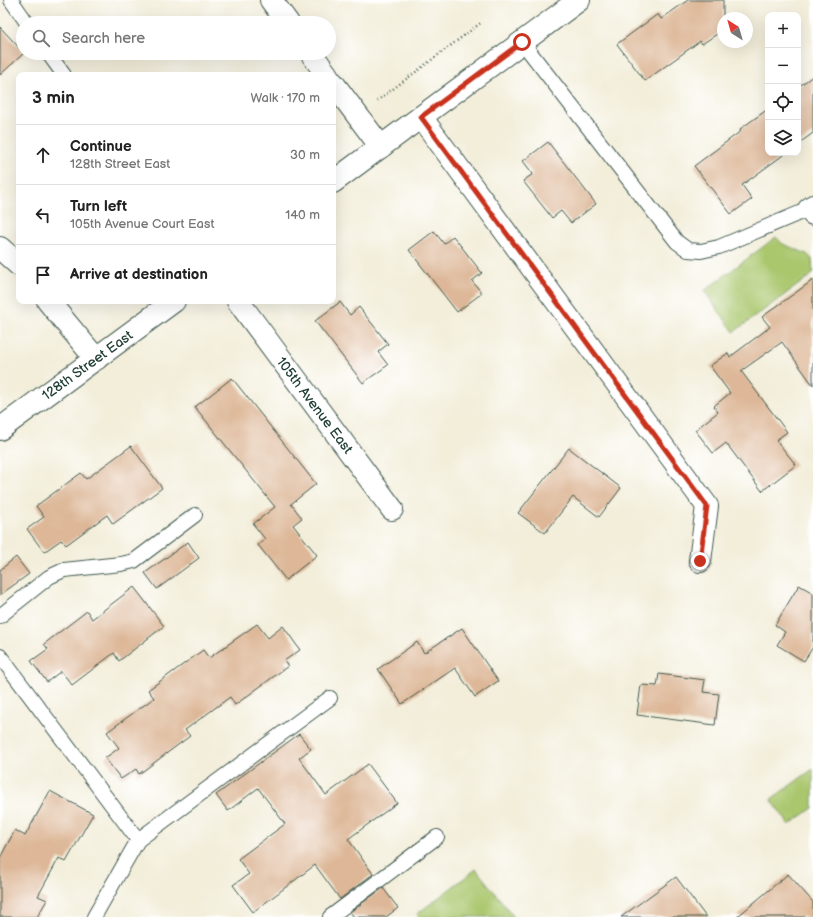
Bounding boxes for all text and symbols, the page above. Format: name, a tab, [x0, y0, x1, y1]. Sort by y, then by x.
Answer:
north arrow	[717, 12, 753, 48]
map controls	[765, 12, 801, 156]
button: +	[765, 12, 801, 48]
search box	[16, 16, 336, 60]
icon: search	[30, 27, 52, 49]
text: Search here	[62, 29, 145, 48]
route start	[513, 33, 531, 51]
button: −	[765, 48, 801, 84]
button: locate	[765, 84, 801, 120]
text: 3 min	[32, 88, 75, 108]
text: Walk · 170 m	[250, 90, 320, 106]
button: layers	[765, 120, 801, 156]
text: Continue	[70, 137, 132, 156]
icon: ahead	[32, 144, 54, 166]
text: 30 m	[290, 147, 320, 163]
text: 128th Street East	[70, 156, 170, 172]
text: Turn left	[70, 197, 127, 216]
icon: left	[32, 204, 54, 226]
text: 140 m	[285, 207, 320, 223]
text: 105th Avenue Court East	[70, 216, 214, 232]
icon: arrive	[32, 264, 54, 286]
text: Arrive at destination	[70, 265, 208, 284]
street label: 128th Street East	[39, 326, 137, 404]
street label: 105th Avenue East	[273, 354, 357, 458]
route end	[691, 552, 709, 570]

